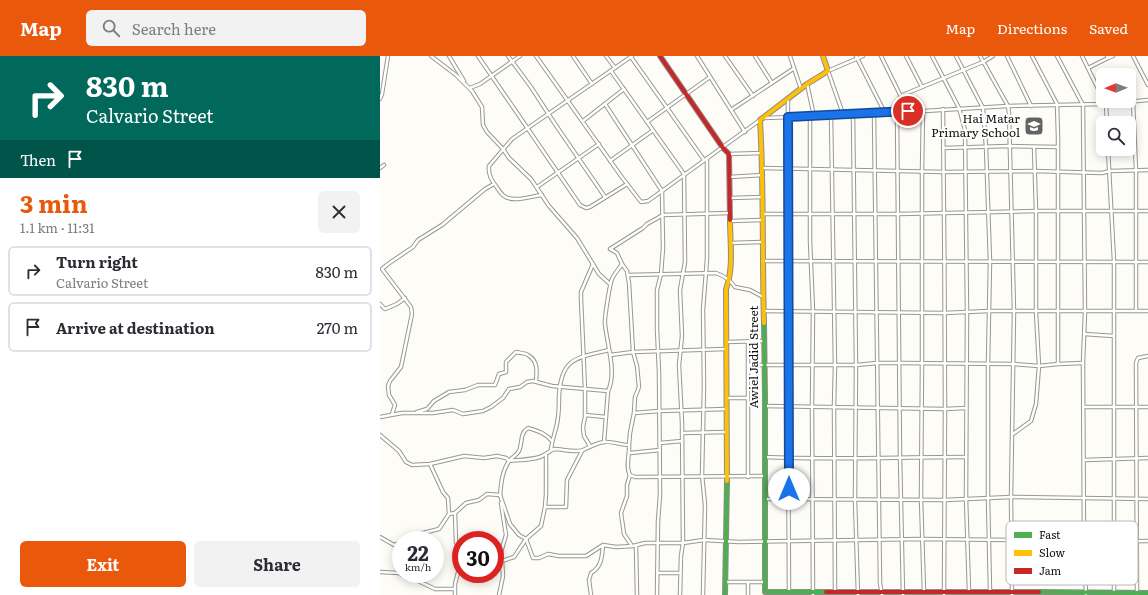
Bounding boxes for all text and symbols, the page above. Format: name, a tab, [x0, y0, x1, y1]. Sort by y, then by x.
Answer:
search box	[86, 10, 366, 46]
text: Map	[20, 14, 62, 42]
icon: search	[100, 17, 122, 39]
text: Search here	[132, 17, 216, 40]
text: Map	[945, 18, 975, 38]
text: Directions	[997, 18, 1067, 38]
text: Saved	[1089, 18, 1128, 38]
text: 830 m	[86, 64, 169, 106]
north arrow	[1096, 68, 1136, 108]
map controls	[1096, 68, 1136, 156]
icon: right	[20, 72, 72, 124]
pin	[891, 94, 925, 128]
icon: arrive	[897, 100, 919, 122]
text: Calvario Street	[86, 102, 214, 129]
place label: Hai Matar Primary School	[931, 109, 1020, 141]
school or university icon: Hai Matar Primary School	[1023, 115, 1045, 137]
button: search	[1096, 116, 1136, 156]
text: Then	[20, 148, 56, 171]
icon: arrive	[64, 148, 86, 170]
text: 3 min	[20, 185, 88, 220]
button: close	[318, 191, 360, 233]
text: 1.1 km · 11:31	[20, 218, 95, 237]
text: Turn right	[56, 250, 138, 273]
icon: right	[22, 260, 44, 282]
text: 830 m	[315, 260, 358, 283]
text: Calvario Street	[56, 273, 148, 292]
street label: Awiel Jadid Street	[744, 305, 762, 408]
icon: arrive	[22, 316, 44, 338]
text: Arrive at destination	[56, 316, 215, 339]
text: 270 m	[317, 316, 358, 339]
position arrow	[768, 468, 810, 510]
legend	[1006, 521, 1138, 585]
text: Fast	[1039, 526, 1061, 542]
speed limit sign: 30	[452, 531, 504, 583]
text: 22	[407, 537, 429, 567]
button: Exit	[20, 541, 186, 587]
button: Share	[194, 541, 360, 587]
text: Slow	[1039, 544, 1065, 560]
text: km/h	[405, 559, 431, 574]
text: Jam	[1039, 562, 1062, 578]

